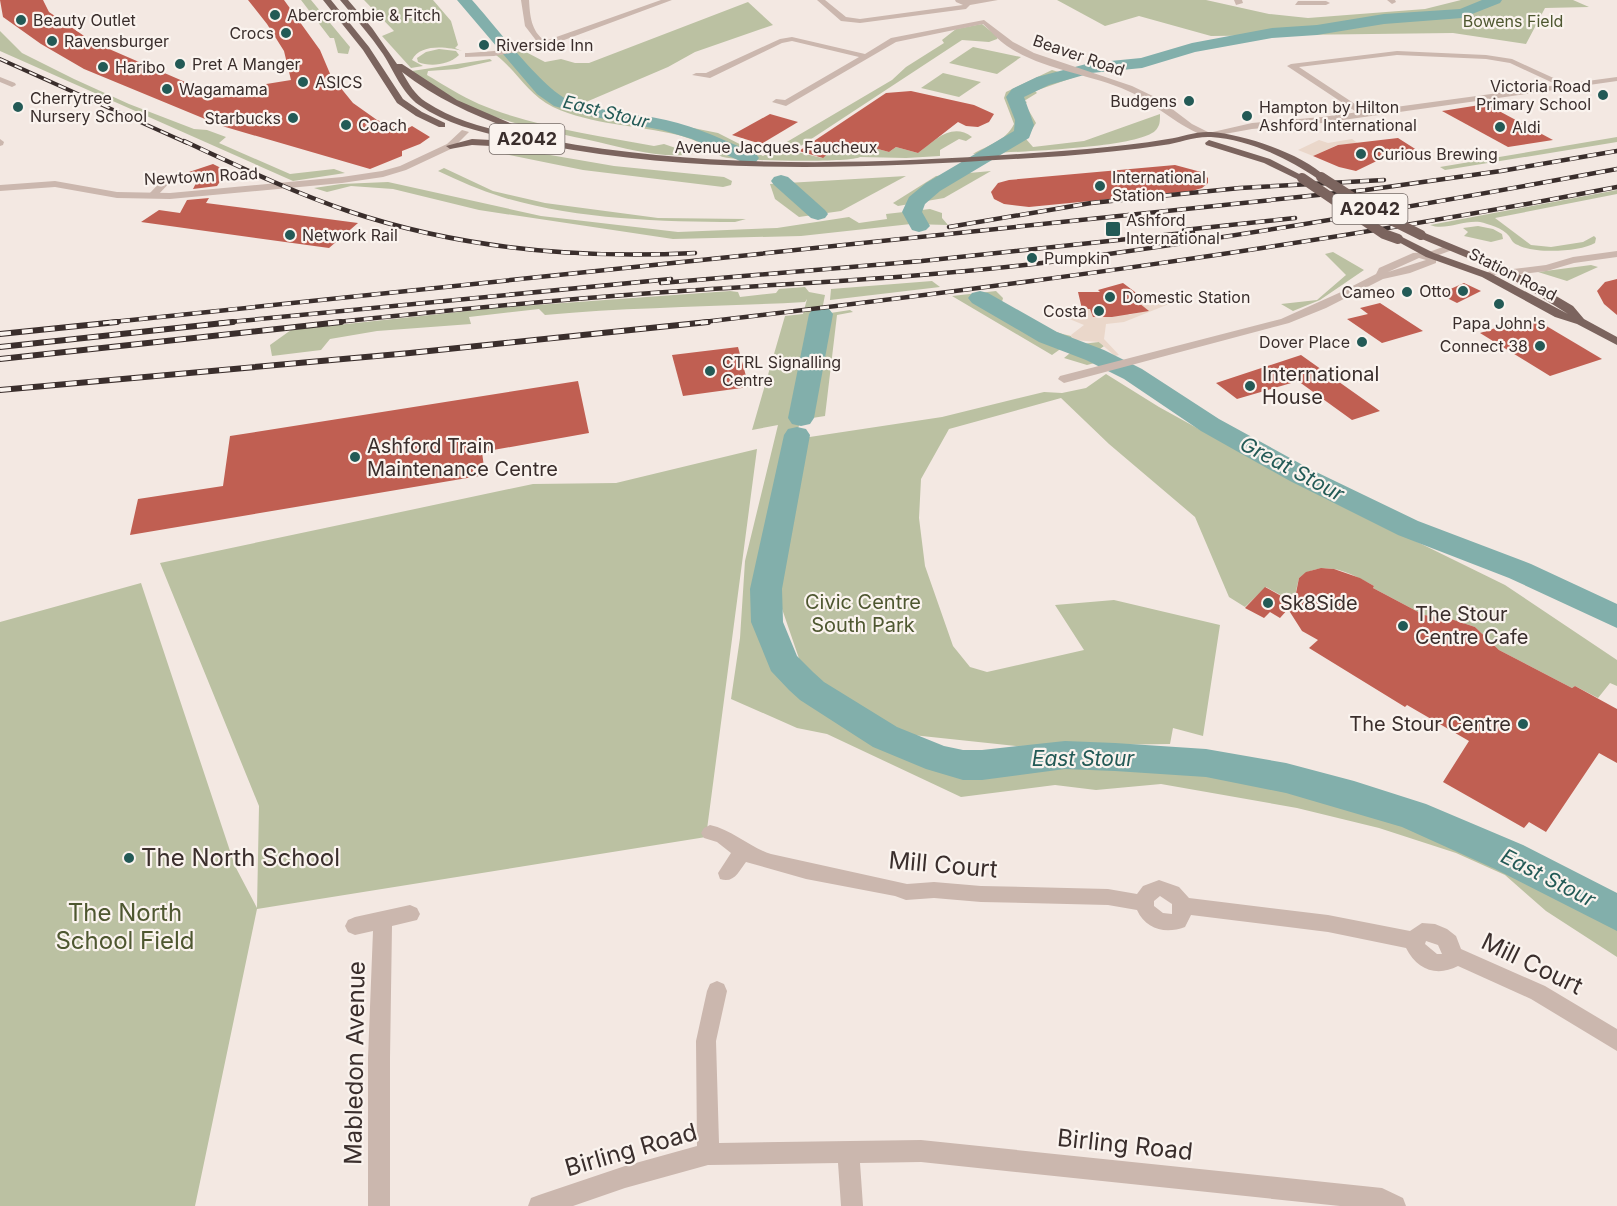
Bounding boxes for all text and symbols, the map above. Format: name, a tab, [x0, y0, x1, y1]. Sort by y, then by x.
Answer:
place label: Abercrombie & Fitch	[287, 5, 441, 25]
marker: Abercrombie & Fitch	[268, 8, 282, 22]
place label: Beauty Outlet	[33, 10, 136, 30]
park label: Bowens Field	[1463, 11, 1563, 31]
marker: Beauty Outlet	[14, 13, 28, 27]
place label: Crocs	[229, 23, 274, 43]
marker: Crocs	[279, 26, 293, 40]
street label: Beaver Road	[1030, 30, 1128, 80]
place label: Ravensburger	[64, 31, 169, 51]
marker: Ravensburger	[45, 34, 59, 48]
place label: Riverside Inn	[496, 35, 593, 55]
marker: Riverside Inn	[477, 38, 491, 52]
place label: Pret A Manger	[192, 54, 301, 74]
place label: Haribo	[115, 57, 165, 77]
marker: Pret A Manger	[173, 57, 187, 71]
marker: Haribo	[96, 60, 110, 74]
place label: ASICS	[315, 72, 363, 92]
marker: ASICS	[296, 75, 310, 89]
place label: Victoria Road Primary School	[1476, 76, 1591, 114]
place label: Wagamama	[179, 79, 268, 99]
marker: Wagamama	[160, 82, 174, 96]
place label: Cherrytree Nursery School	[30, 88, 147, 126]
marker: Victoria Road Primary School	[1596, 88, 1610, 102]
water label: East Stour	[561, 91, 652, 133]
place label: Budgens	[1110, 91, 1177, 111]
marker: Budgens	[1182, 94, 1196, 108]
place label: Hampton by Hilton Ashford International	[1259, 97, 1417, 135]
marker: Cherrytree Nursery School	[11, 100, 25, 114]
place label: Starbucks	[205, 108, 281, 128]
marker: Hampton by Hilton Ashford International	[1240, 109, 1254, 123]
marker: Starbucks	[286, 111, 300, 125]
place label: Coach	[358, 115, 407, 135]
place label: Aldi	[1512, 117, 1541, 137]
marker: Coach	[339, 118, 353, 132]
marker: Aldi	[1493, 120, 1507, 134]
road number: A2042	[490, 124, 564, 154]
street label: Avenue Jacques Faucheux	[674, 137, 878, 157]
place label: Curious Brewing	[1373, 144, 1498, 164]
marker: Curious Brewing	[1354, 147, 1368, 161]
street label: Newtown Road	[143, 163, 259, 189]
place label: International Station	[1112, 167, 1206, 205]
marker: International Station	[1093, 179, 1107, 193]
road number: A2042	[1332, 194, 1408, 224]
place label: Ashford International	[1126, 210, 1220, 248]
marker: Ashford International	[1104, 220, 1122, 238]
place label: Network Rail	[302, 225, 398, 245]
marker: Network Rail	[283, 228, 297, 242]
street label: Station Road	[1466, 243, 1560, 305]
place label: Pumpkin	[1044, 248, 1110, 268]
marker: Pumpkin	[1025, 251, 1039, 265]
place label: Otto	[1419, 281, 1451, 301]
place label: Cameo	[1341, 282, 1395, 302]
marker: Otto	[1456, 284, 1470, 298]
marker: Cameo	[1400, 285, 1414, 299]
place label: Domestic Station	[1122, 287, 1250, 307]
marker: Domestic Station	[1103, 290, 1117, 304]
marker: Papa John's	[1492, 297, 1506, 311]
place label: Costa	[1043, 301, 1087, 321]
marker: Costa	[1092, 304, 1106, 318]
place label: Papa John's	[1452, 313, 1546, 333]
place label: Dover Place	[1259, 332, 1350, 352]
marker: Dover Place	[1355, 335, 1369, 349]
place label: Connect 38	[1440, 336, 1528, 356]
marker: Connect 38	[1533, 339, 1547, 353]
place label: CTRL Signalling Centre	[722, 352, 841, 390]
place label: International House	[1262, 362, 1379, 409]
marker: CTRL Signalling Centre	[703, 364, 717, 378]
marker: International House	[1243, 379, 1257, 393]
water label: Great Stour	[1236, 431, 1349, 507]
place label: Ashford Train Maintenance Centre	[367, 434, 558, 481]
marker: Ashford Train Maintenance Centre	[348, 450, 362, 464]
park label: Civic Centre South Park	[805, 590, 921, 637]
place label: Sk8Side	[1280, 591, 1358, 615]
marker: Sk8Side	[1261, 596, 1275, 610]
place label: The Stour Centre Cafe	[1415, 602, 1528, 649]
marker: The Stour Centre Cafe	[1396, 619, 1410, 633]
place label: The Stour Centre	[1349, 712, 1511, 736]
marker: The Stour Centre	[1516, 717, 1530, 731]
water label: East Stour	[1032, 746, 1135, 771]
place label: The North School	[141, 843, 340, 872]
water label: East Stour	[1497, 843, 1601, 912]
street label: Mill Court	[887, 845, 999, 884]
marker: The North School	[122, 851, 136, 865]
park label: The North School Field	[55, 898, 195, 955]
street label: Mill Court	[1477, 927, 1588, 1001]
street label: Mabledon Avenue	[338, 961, 371, 1165]
street label: Birling Road	[561, 1117, 700, 1182]
street label: Birling Road	[1056, 1123, 1194, 1166]

